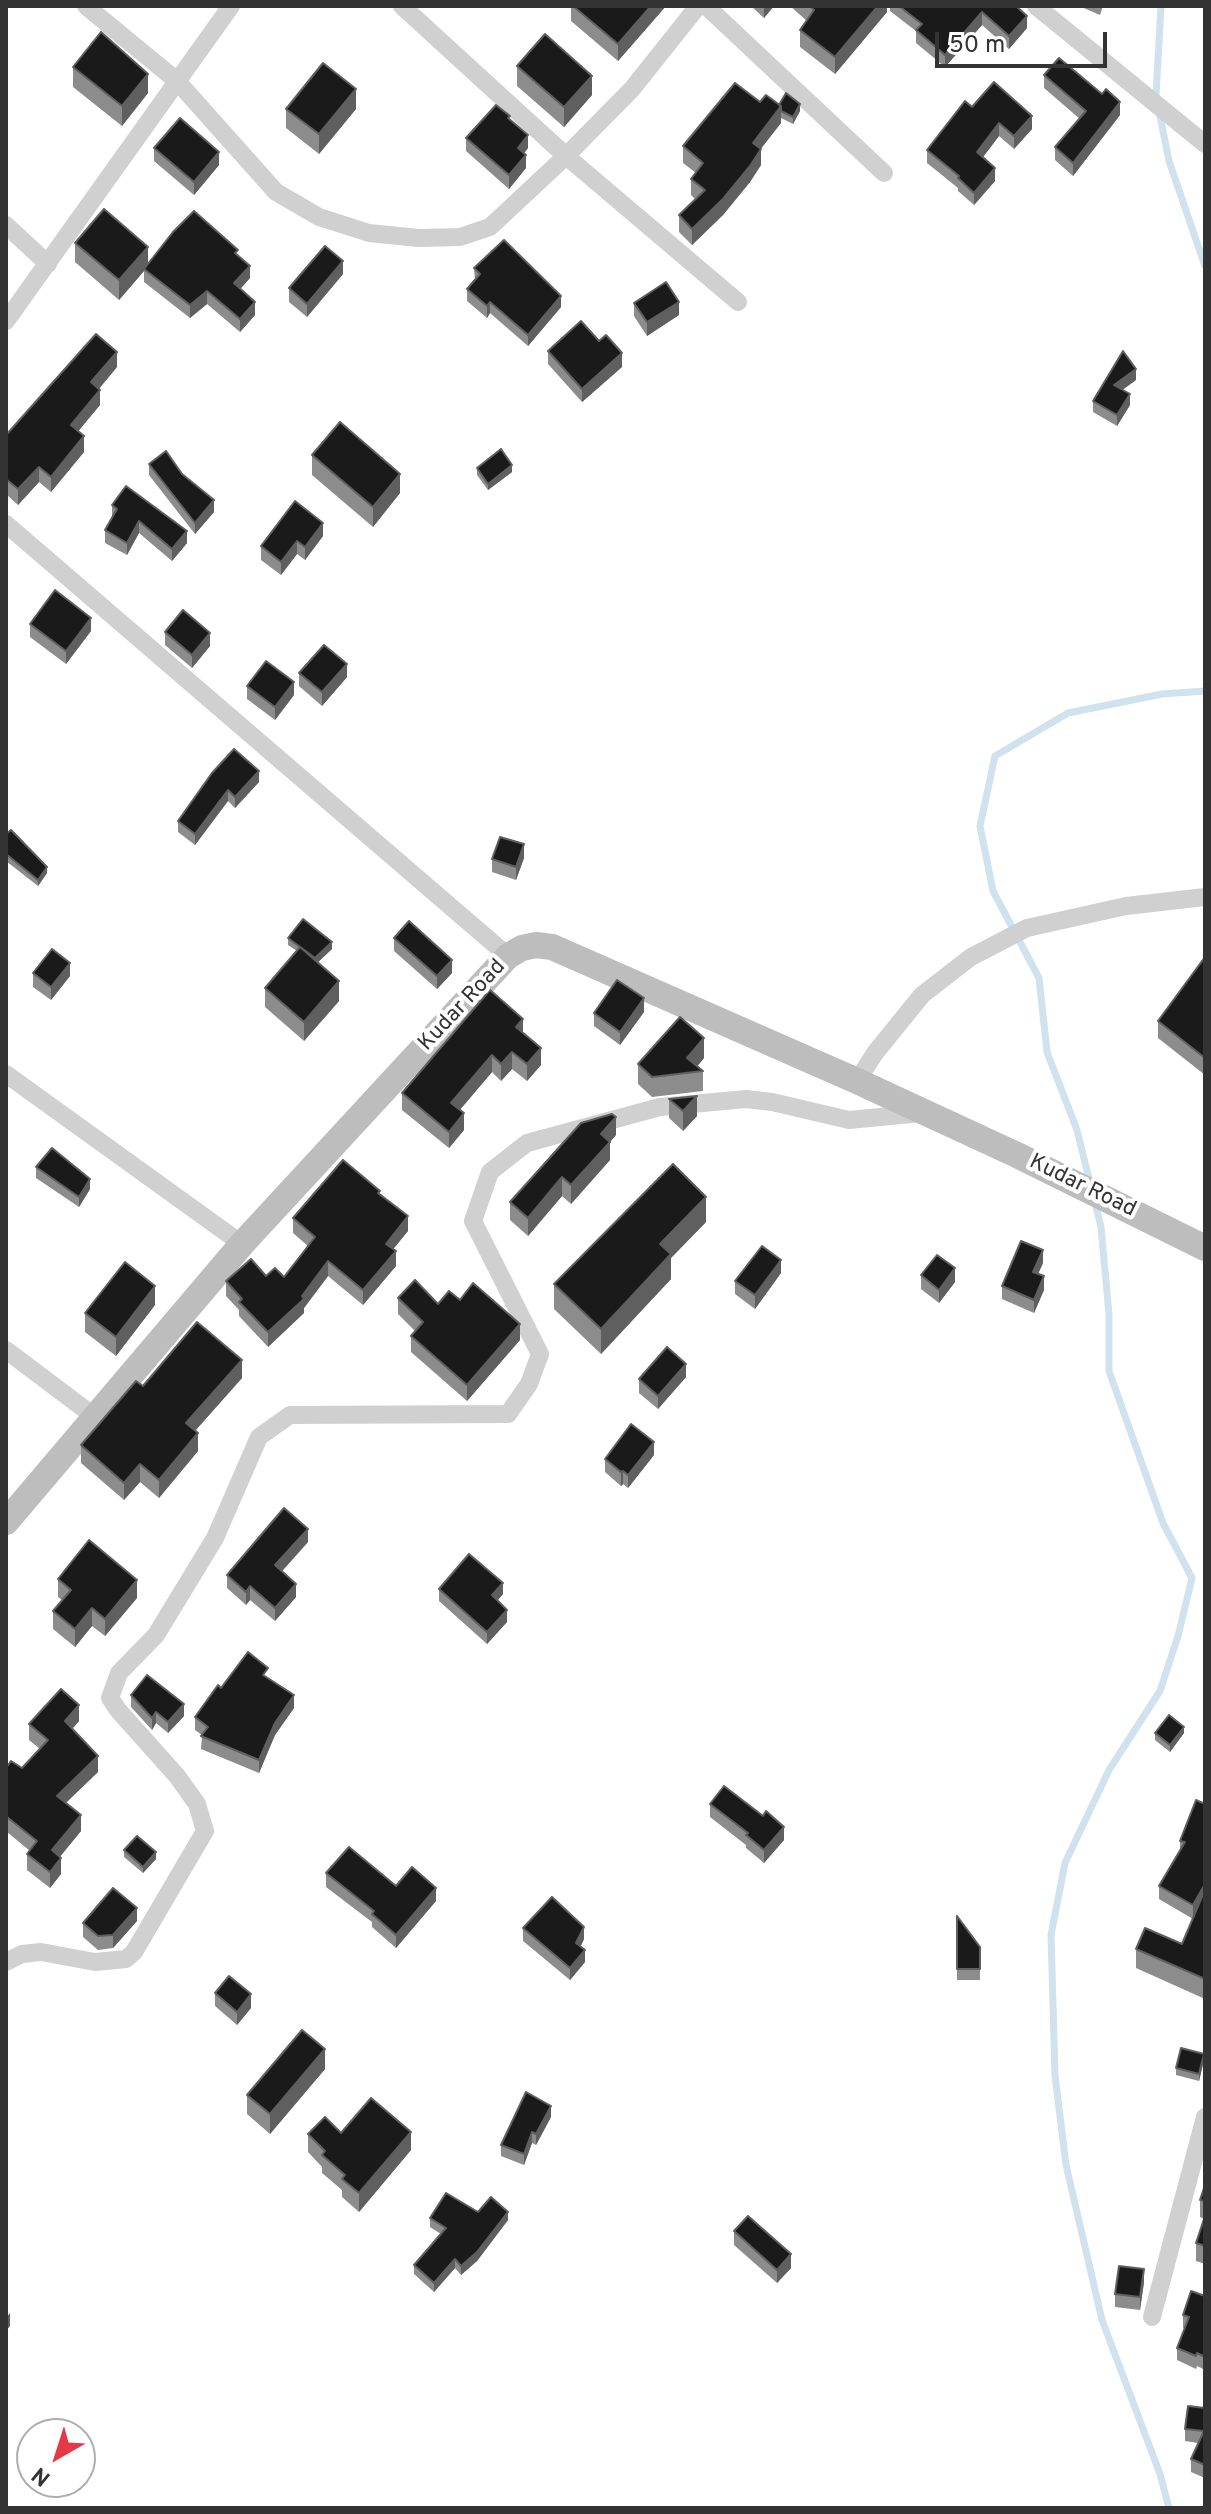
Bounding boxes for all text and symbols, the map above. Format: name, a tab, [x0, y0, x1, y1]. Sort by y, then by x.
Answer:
scale bar	[939, 16, 1111, 66]
text: 50 m	[949, 31, 1005, 61]
street label: Kudar Road	[414, 955, 512, 1057]
street label: Kudar Road	[1024, 1150, 1140, 1224]
north arrow	[16, 2418, 96, 2498]
text: N	[27, 2460, 56, 2491]

